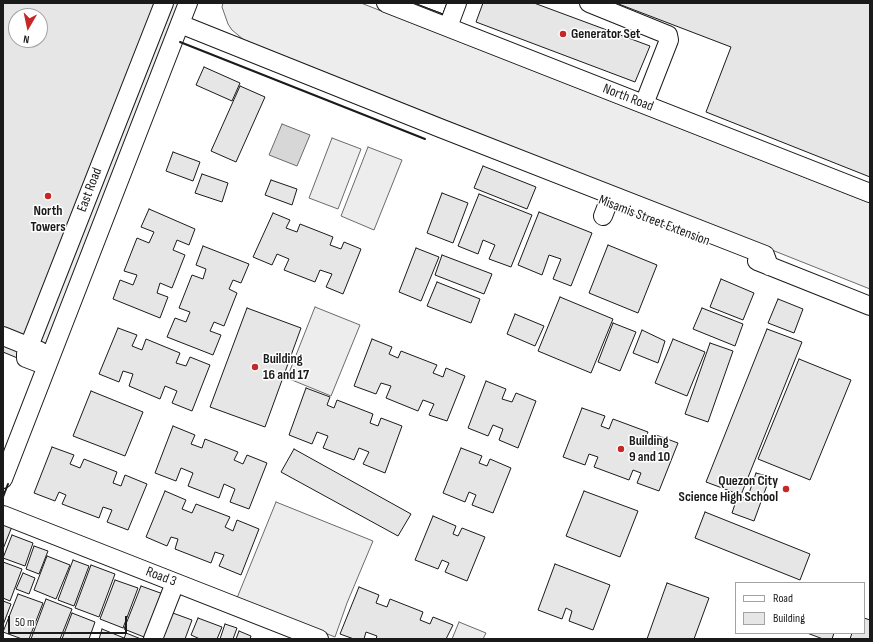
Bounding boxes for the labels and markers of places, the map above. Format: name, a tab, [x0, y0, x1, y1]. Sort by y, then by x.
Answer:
place label: Generator Set	[571, 26, 640, 42]
marker: Generator Set	[558, 29, 568, 39]
marker: North Towers	[43, 191, 53, 201]
place label: North Towers	[30, 203, 66, 236]
place label: Building 16 and 17	[263, 351, 309, 384]
marker: Building 16 and 17	[250, 362, 260, 372]
place label: Building 9 and 10	[629, 433, 670, 466]
marker: Building 9 and 10	[616, 444, 626, 454]
place label: Quezon City Science High School	[679, 473, 778, 506]
marker: Quezon City Science High School	[781, 484, 791, 494]

